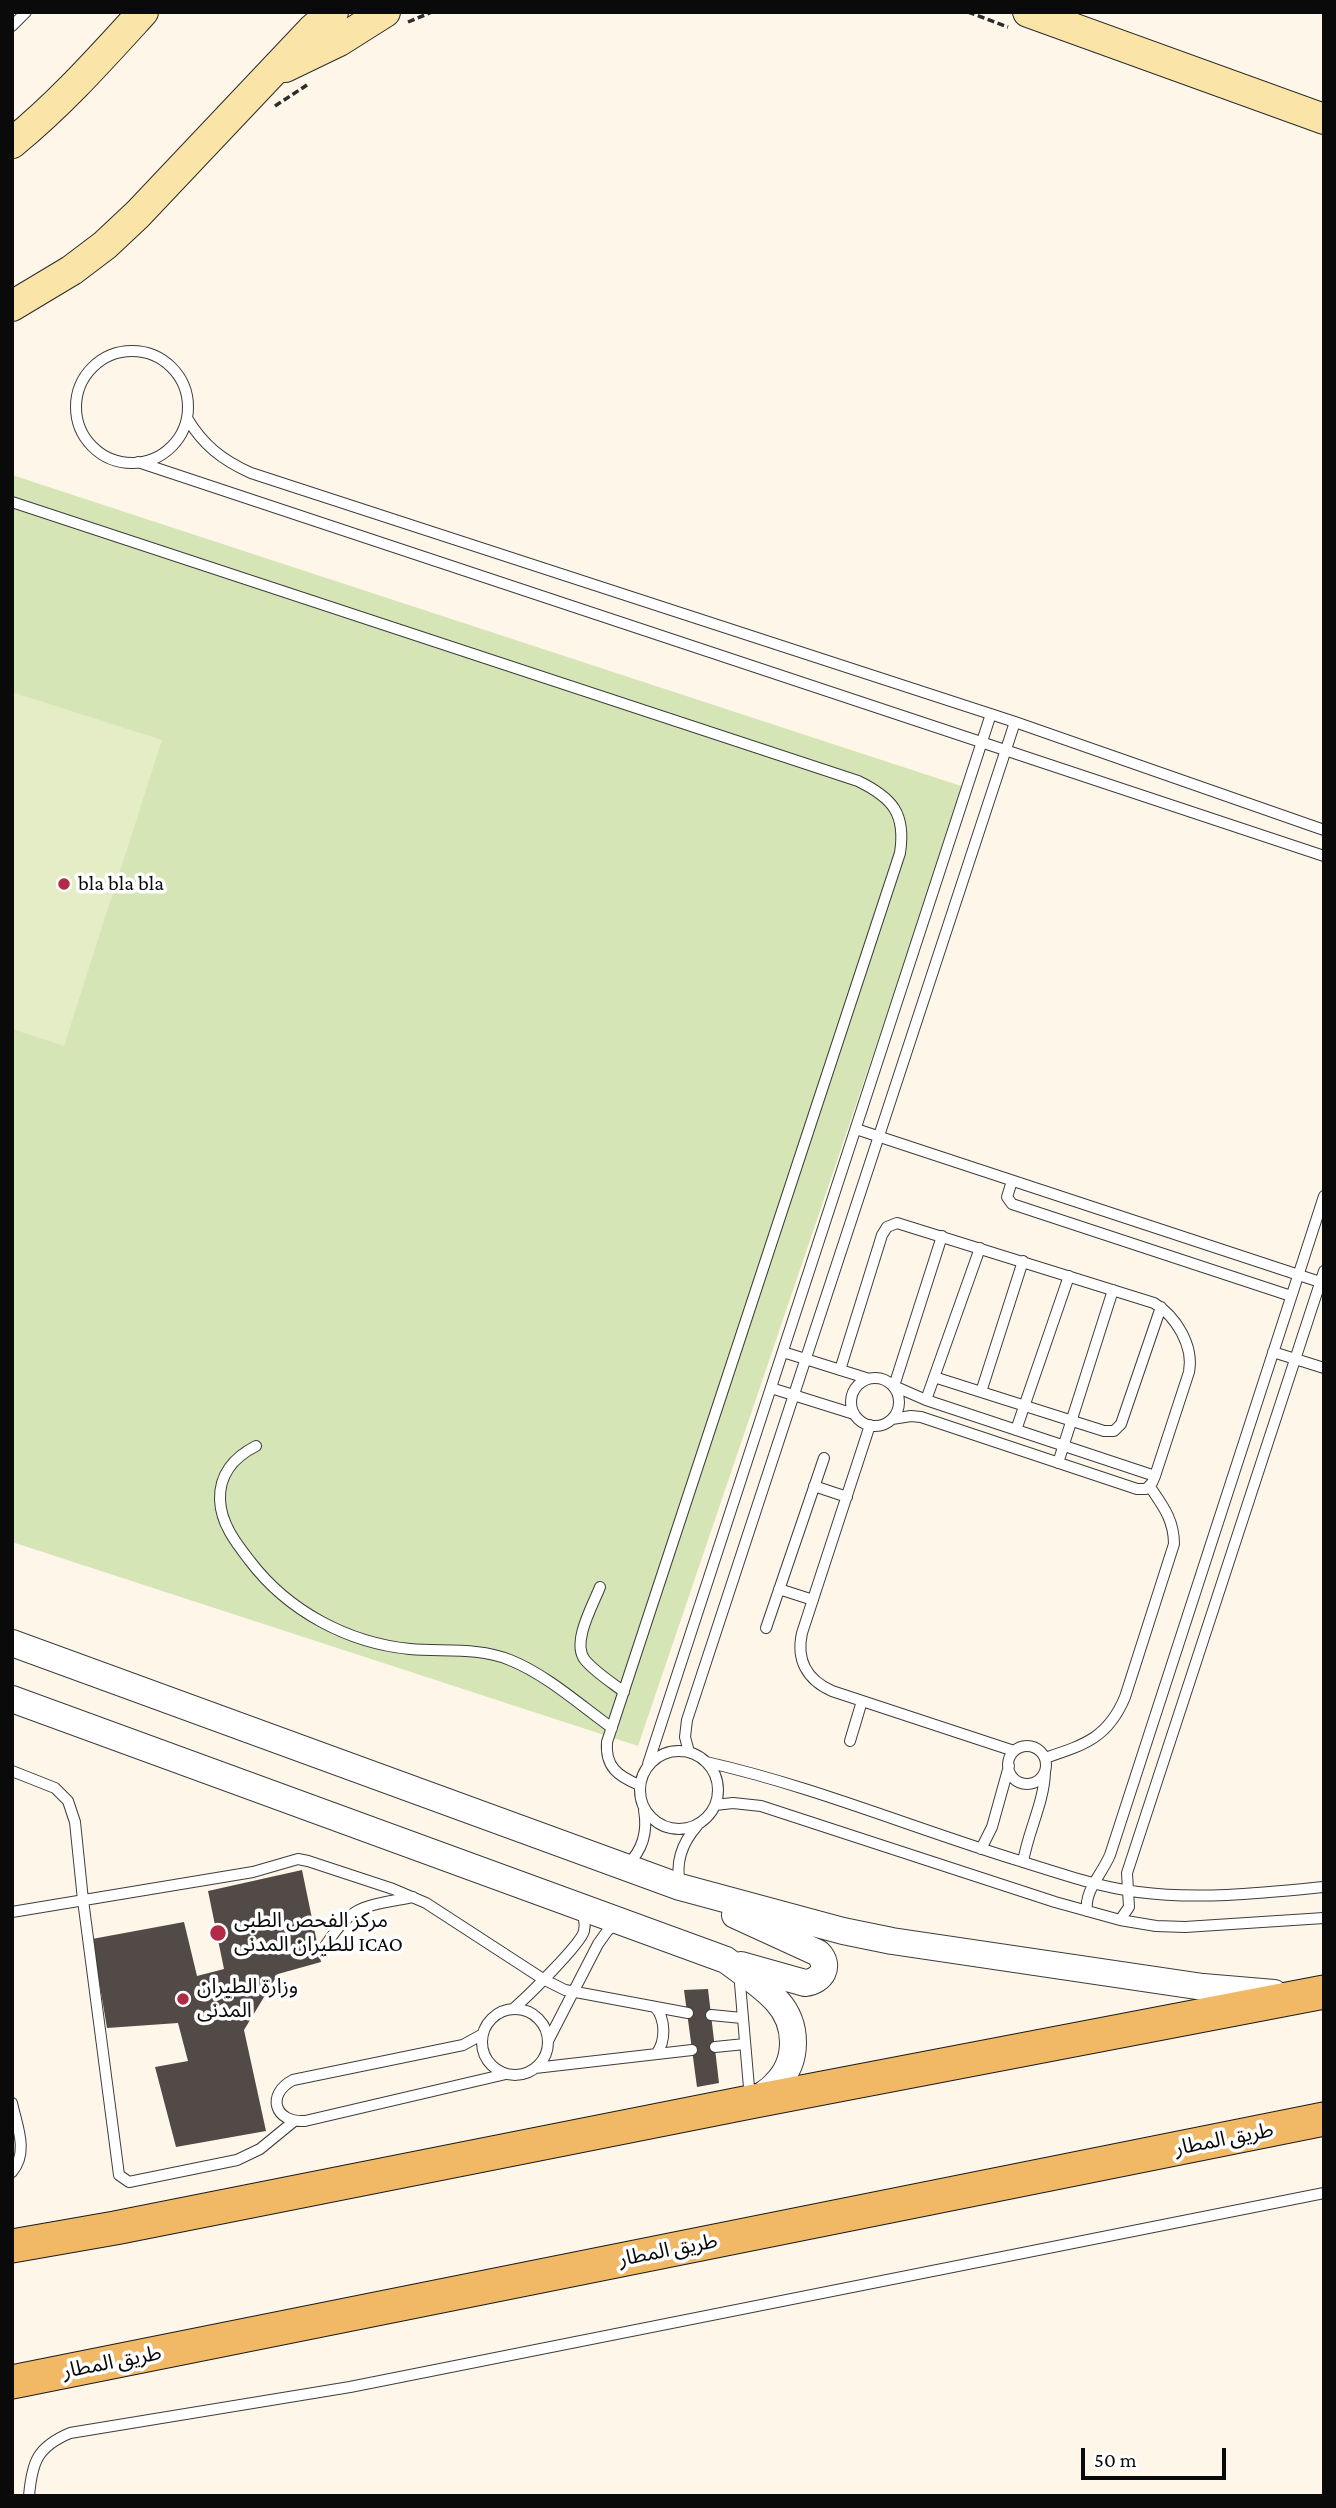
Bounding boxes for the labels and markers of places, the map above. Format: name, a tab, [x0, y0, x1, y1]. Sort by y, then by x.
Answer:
place label: bla bla bla	[78, 871, 164, 897]
marker: bla bla bla	[56, 876, 72, 892]
place label: مركز الفحص الطبى للطيران المدنى ICAO	[234, 1908, 403, 1958]
marker: مركز الفحص الطبى للطيران المدنى ICAO	[208, 1923, 228, 1943]
place label: وزارة الطيران المدنى	[197, 1974, 298, 2024]
marker: وزارة الطيران المدنى	[175, 1991, 191, 2007]

